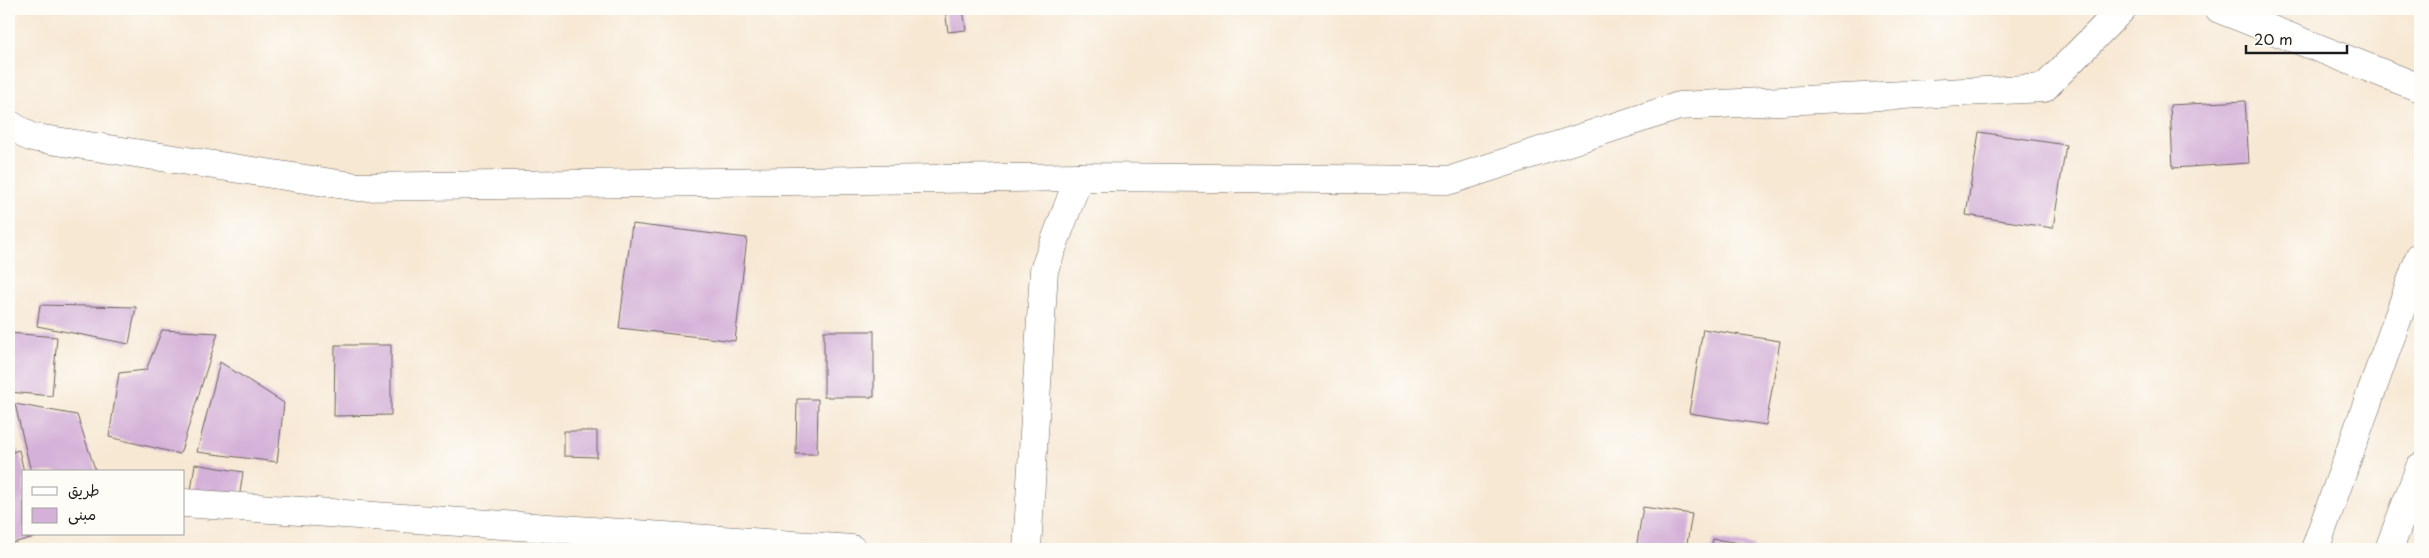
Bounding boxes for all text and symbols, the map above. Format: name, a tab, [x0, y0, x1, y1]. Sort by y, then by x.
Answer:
scale bar	[2246, 22, 2348, 54]
text: 20 m	[2254, 27, 2293, 50]
legend	[22, 470, 185, 536]
text: طريق	[68, 478, 100, 501]
text: مبنى	[68, 502, 96, 525]

